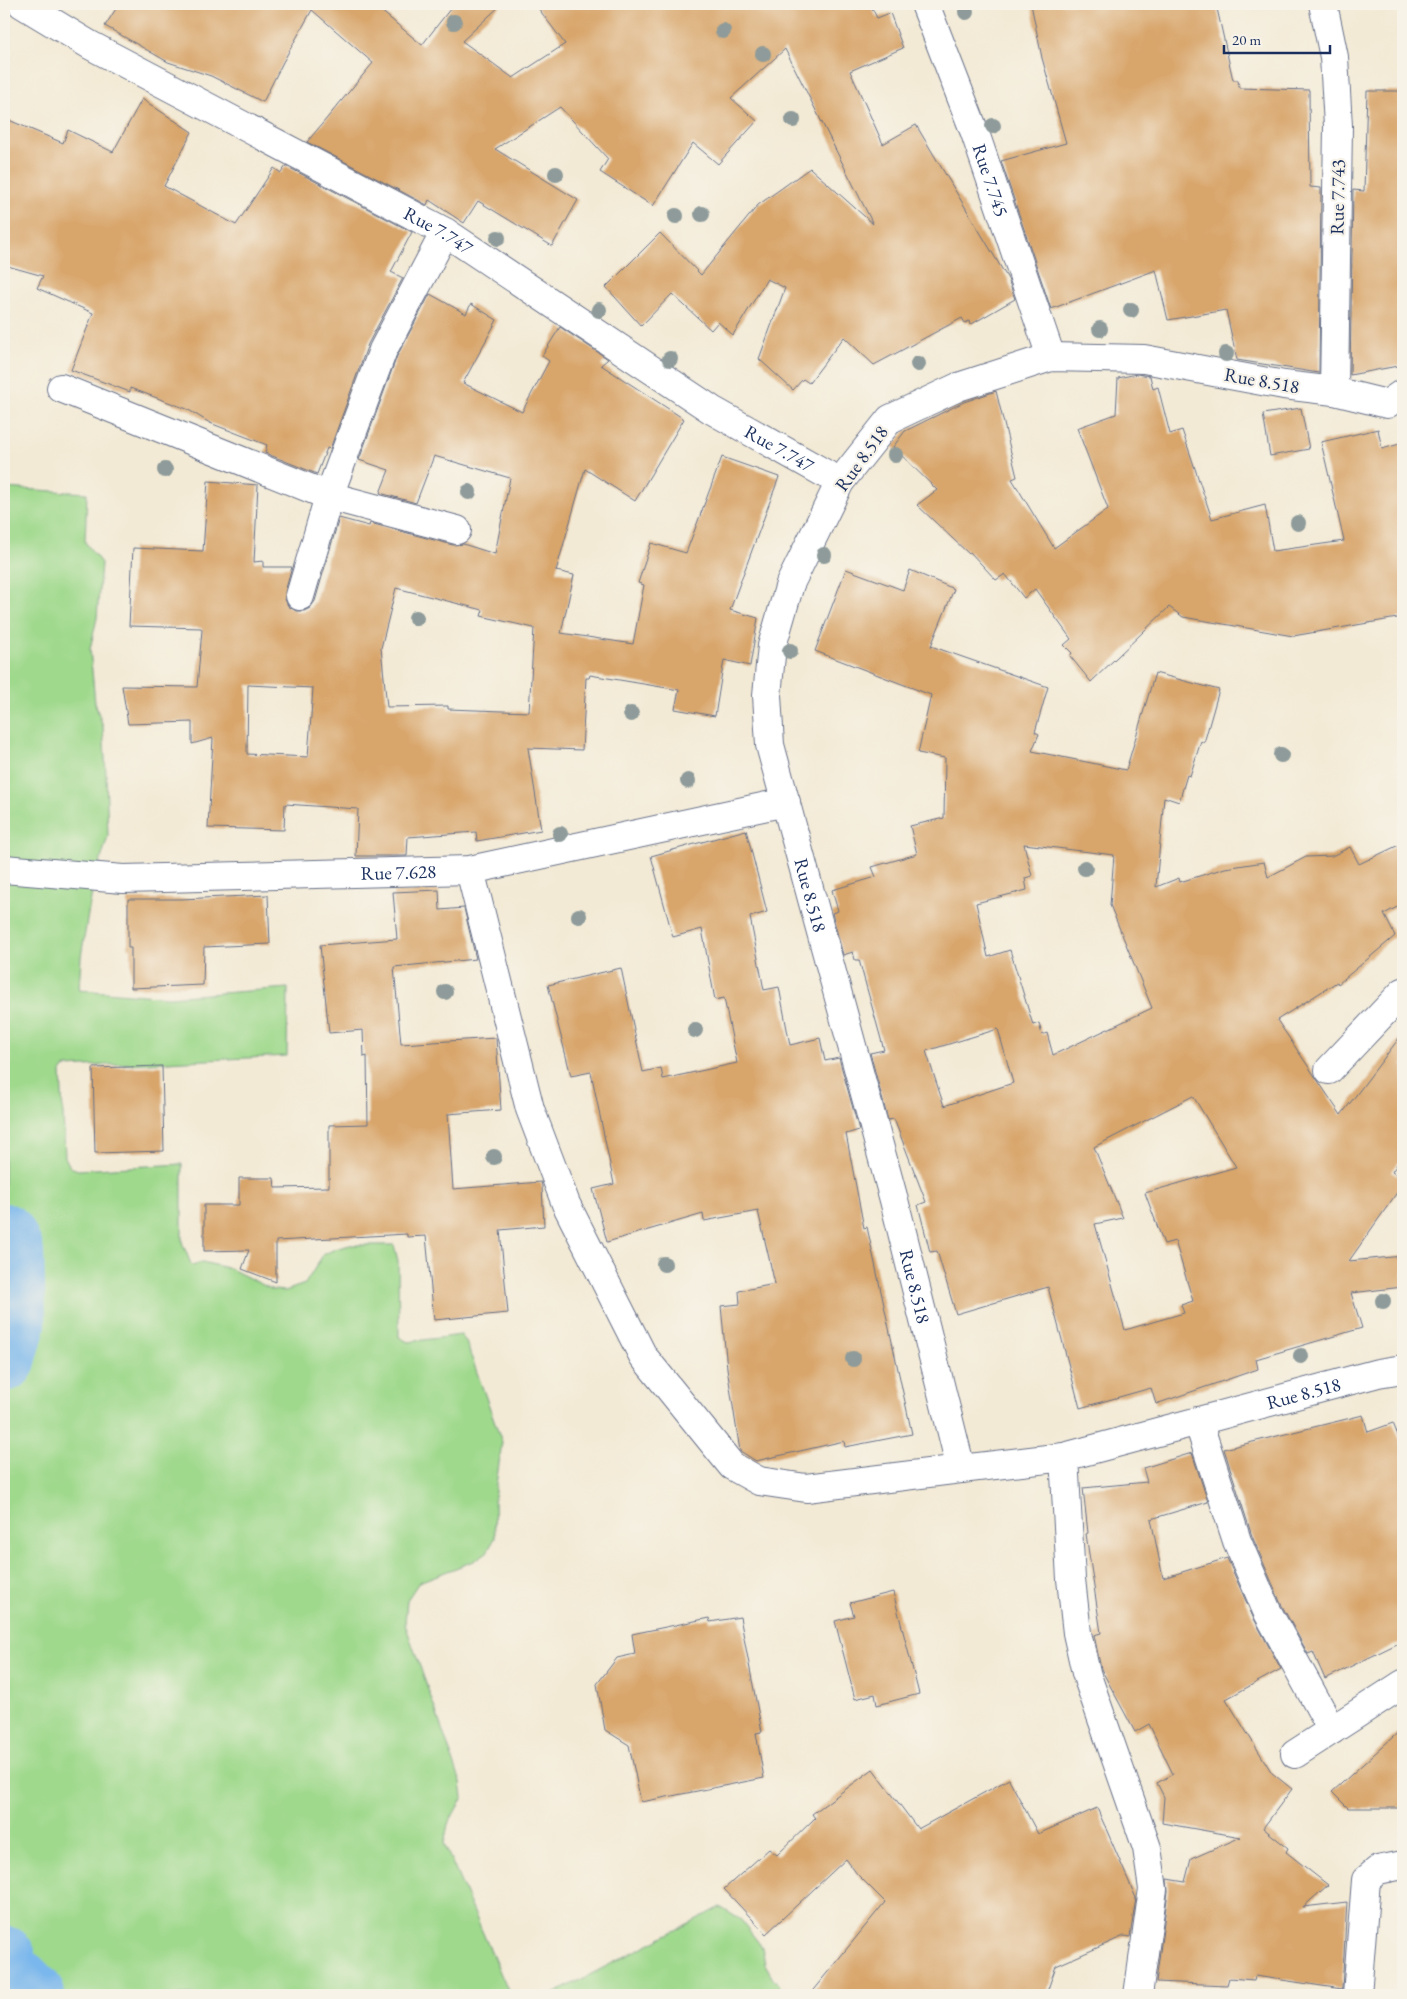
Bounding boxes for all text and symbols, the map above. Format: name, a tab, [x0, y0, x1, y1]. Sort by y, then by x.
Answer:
scale bar	[1224, 22, 1331, 54]
text: 20 m	[1232, 30, 1261, 49]
street label: Rue 7.745	[966, 140, 1014, 220]
street label: Rue 7.743	[1324, 159, 1351, 235]
street label: Rue 7.747	[400, 201, 478, 261]
street label: Rue 8.518	[1223, 362, 1301, 399]
street label: Rue 7.747	[740, 419, 819, 478]
street label: Rue 8.518	[829, 420, 894, 496]
street label: Rue 8.518	[788, 855, 832, 935]
street label: Rue 7.628	[360, 859, 437, 886]
street label: Rue 8.518	[894, 1247, 936, 1326]
street label: Rue 8.518	[1264, 1372, 1343, 1415]

